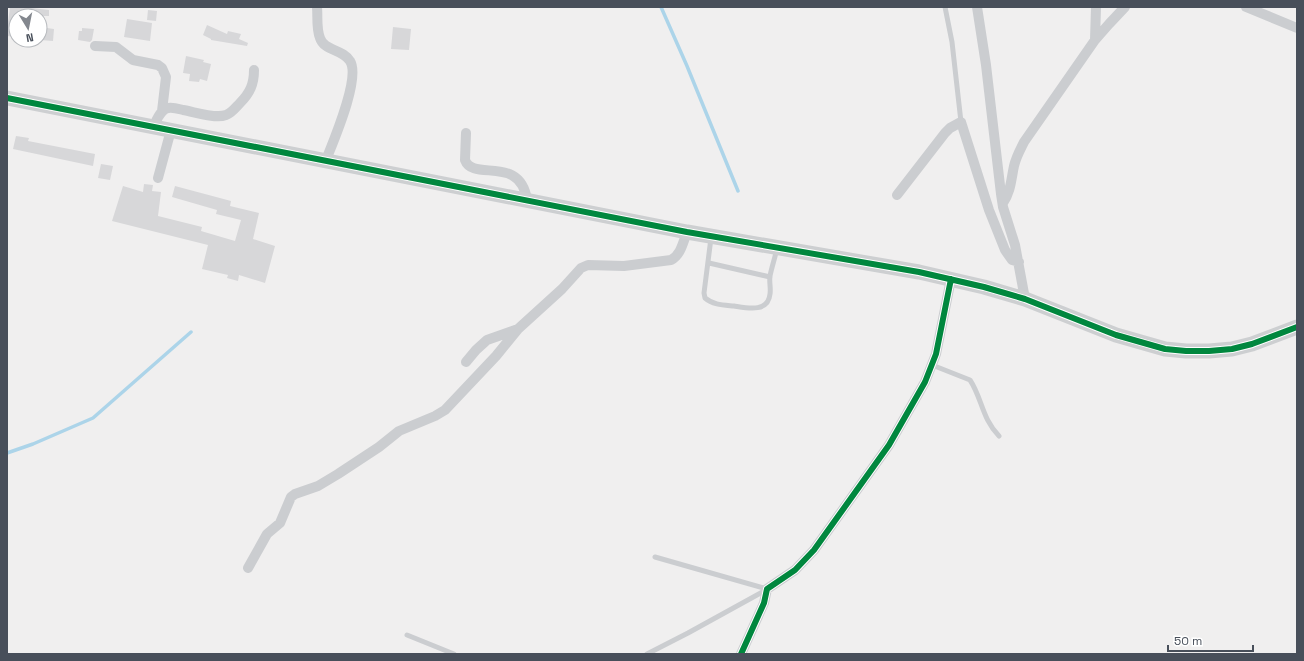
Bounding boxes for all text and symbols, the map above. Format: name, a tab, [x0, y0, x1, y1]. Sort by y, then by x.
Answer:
north arrow	[8, 8, 48, 48]
text: N	[25, 30, 35, 45]
scale bar	[1168, 627, 1253, 653]
text: 50 m	[1174, 633, 1202, 649]

